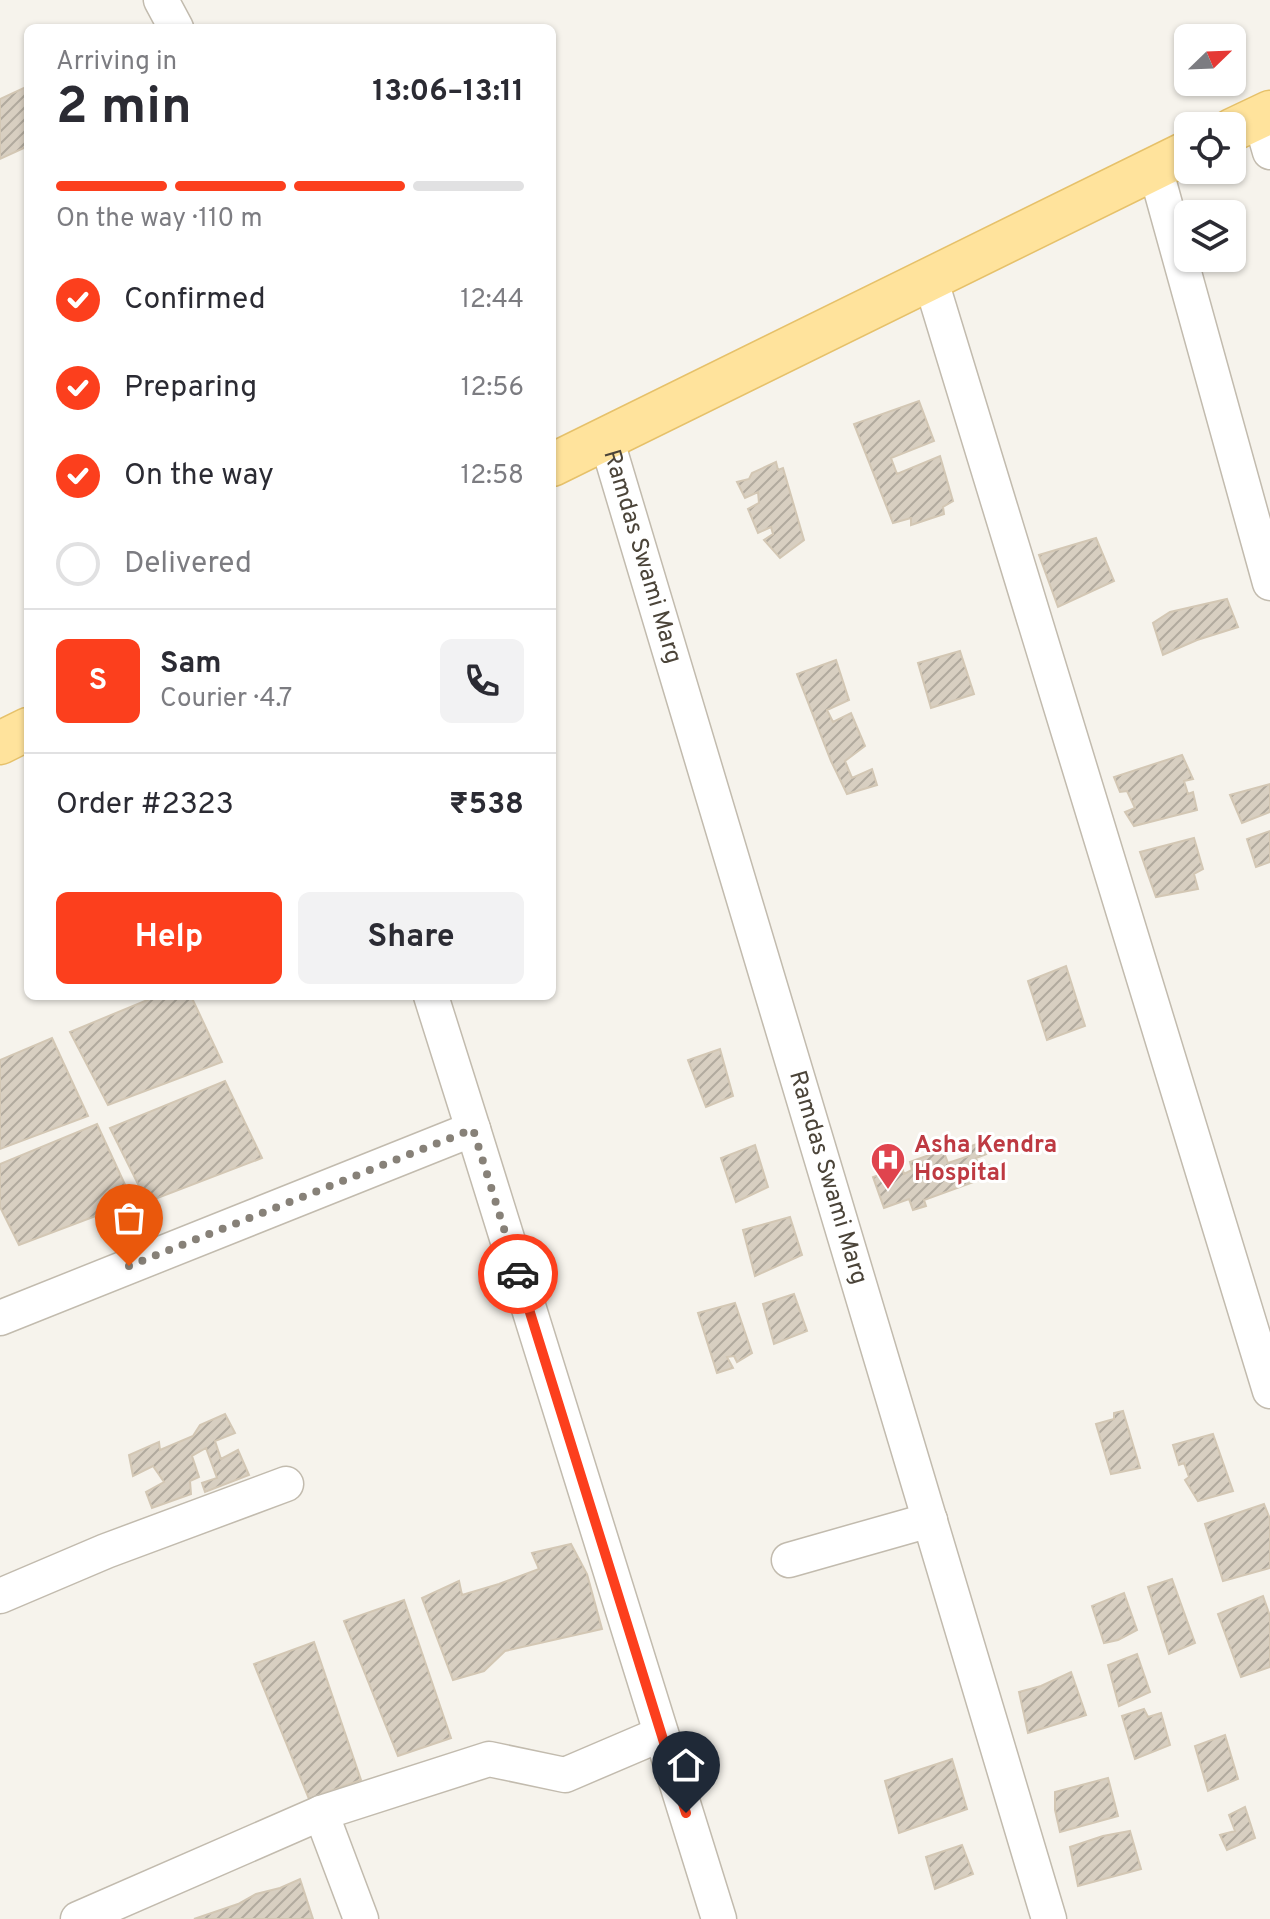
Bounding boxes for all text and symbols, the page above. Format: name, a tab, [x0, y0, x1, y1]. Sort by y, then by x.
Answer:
north arrow	[1174, 24, 1246, 96]
map controls	[1174, 24, 1246, 272]
text: Arriving in	[56, 46, 177, 79]
text: 13:06–13:11	[372, 74, 524, 111]
text: 2 min	[56, 76, 192, 142]
button: locate	[1174, 112, 1246, 184]
button: layers	[1174, 200, 1246, 272]
text: On the way · 110 m	[56, 203, 262, 236]
icon: check	[56, 278, 100, 322]
text: Confirmed	[124, 282, 266, 319]
text: 12:44	[460, 284, 524, 317]
icon: check	[56, 366, 100, 410]
text: Preparing	[124, 370, 257, 407]
text: 12:56	[461, 372, 524, 405]
street label: Ramdas Swami Marg	[595, 446, 688, 667]
icon: check	[56, 454, 100, 498]
text: On the way	[124, 458, 274, 495]
text: 12:58	[461, 460, 524, 493]
text: Delivered	[124, 546, 252, 583]
button: phone	[440, 639, 524, 723]
text: Sam	[160, 646, 222, 683]
text: S	[89, 663, 107, 700]
text: Courier · 4.7	[160, 683, 292, 716]
text: Order #2323	[56, 787, 234, 824]
text: ₹538	[449, 787, 524, 824]
button: Help	[56, 892, 282, 984]
button: Share	[298, 892, 524, 984]
street label: Ramdas Swami Marg	[781, 1067, 873, 1288]
place label: Asha Kendra Hospital	[914, 1131, 1057, 1189]
hospital icon: Asha Kendra Hospital	[869, 1141, 907, 1191]
pin	[95, 1184, 163, 1266]
icon: bag	[107, 1196, 151, 1240]
courier	[478, 1234, 558, 1314]
icon: car	[496, 1252, 540, 1296]
pin	[652, 1731, 720, 1813]
icon: home	[664, 1743, 708, 1787]

